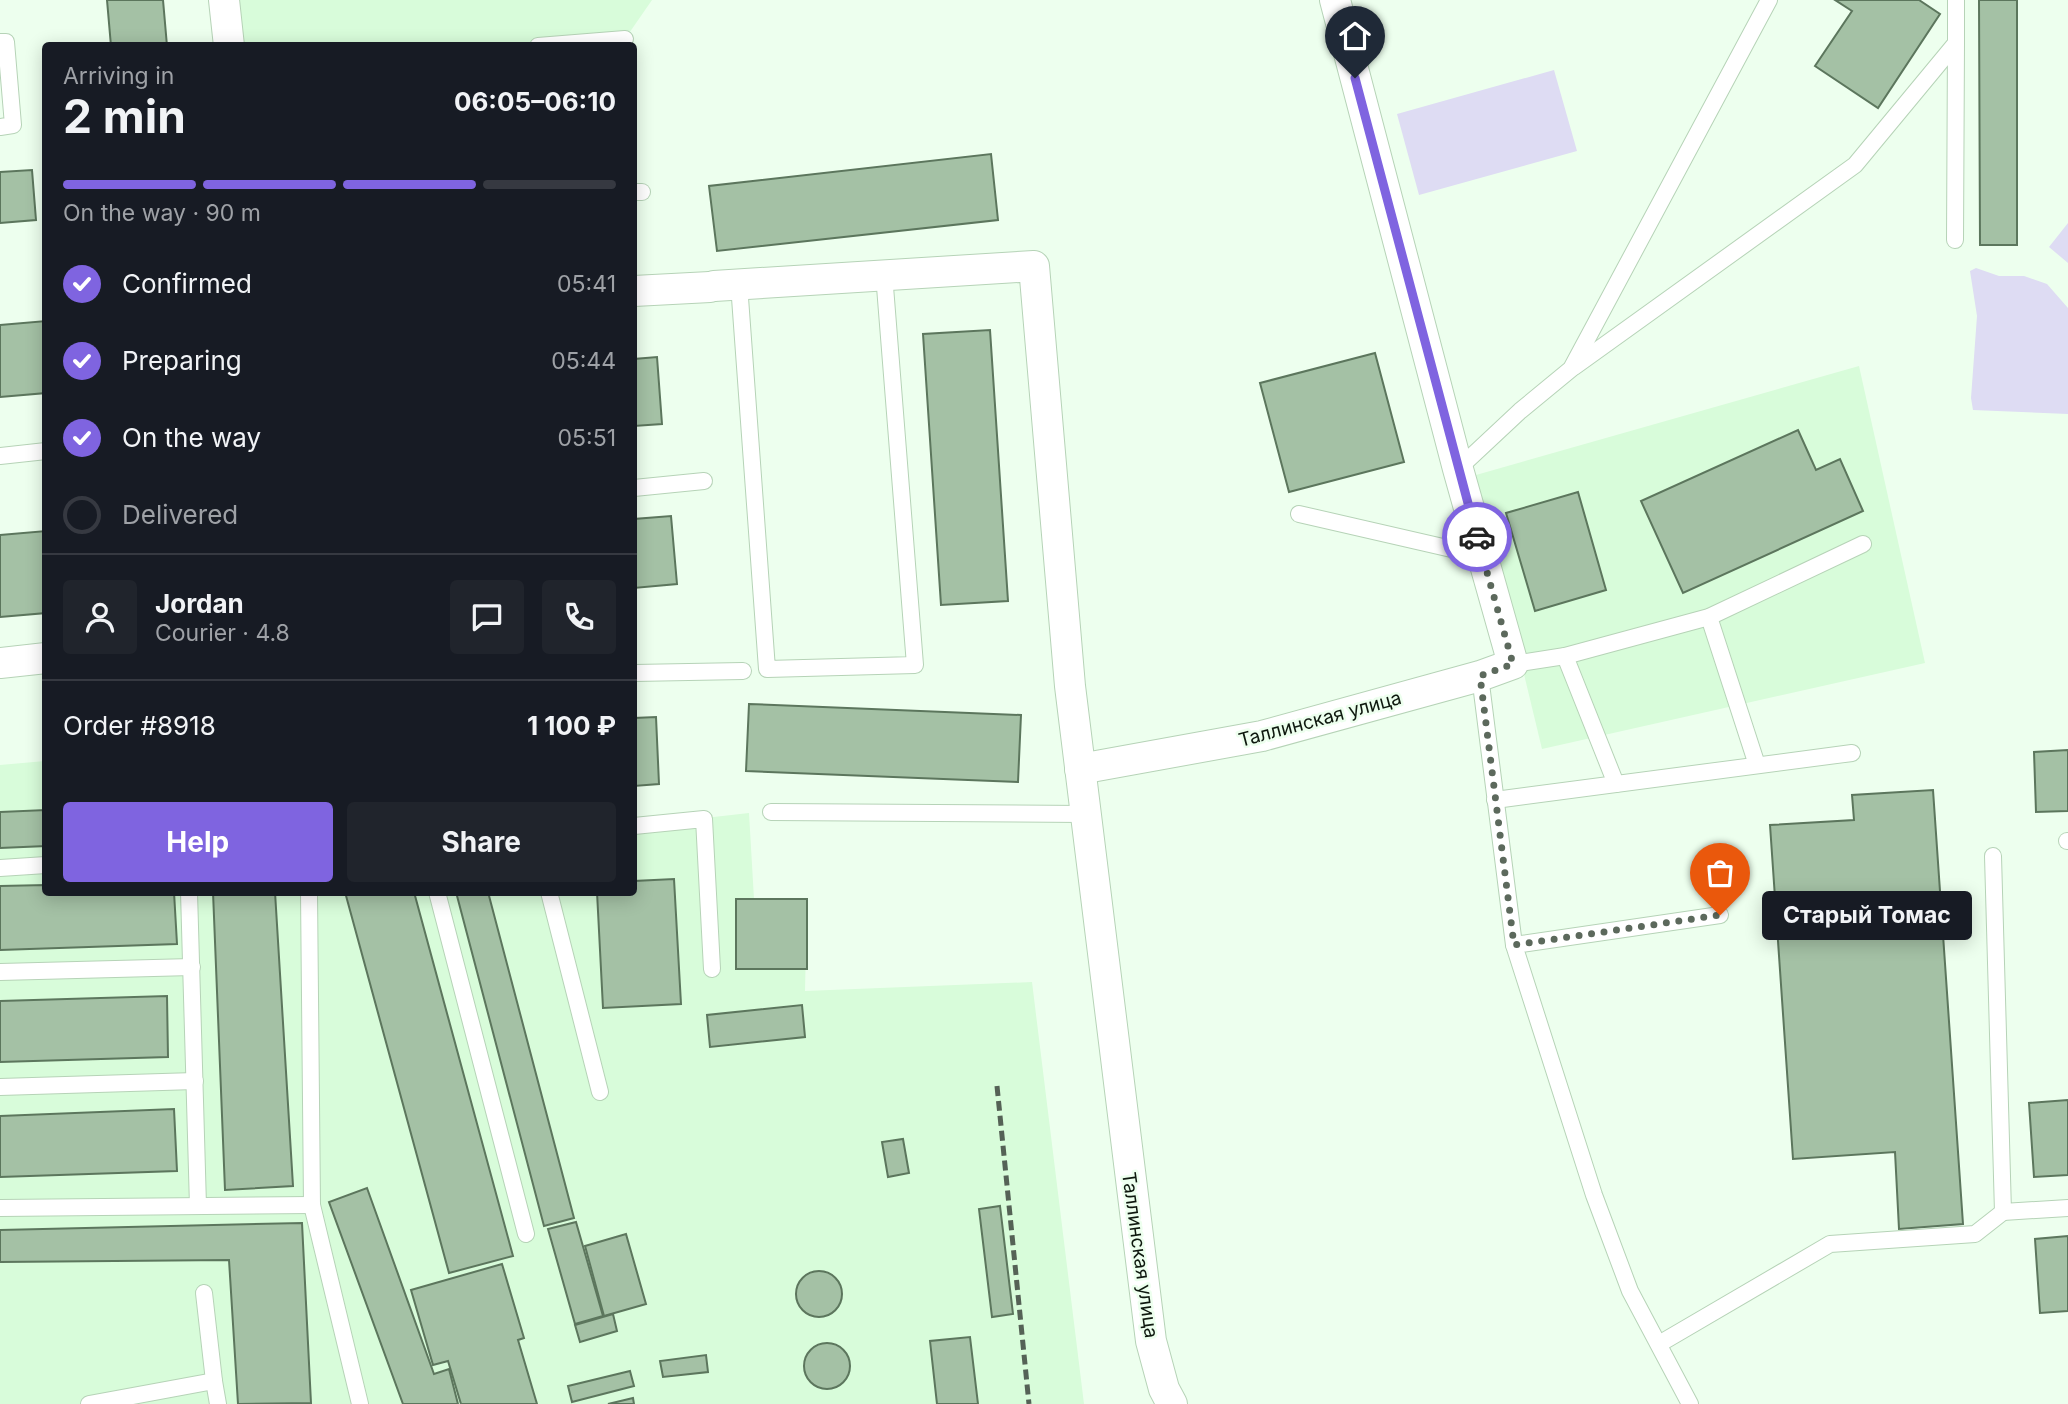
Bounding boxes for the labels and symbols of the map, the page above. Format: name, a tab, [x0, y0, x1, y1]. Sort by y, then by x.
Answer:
pin	[1325, 6, 1385, 78]
courier	[1442, 502, 1512, 572]
street label: Таллинская улица	[1236, 686, 1404, 752]
pin	[1690, 843, 1750, 915]
callout: Старый Томас	[1762, 890, 1972, 940]
street label: Таллинская улица	[1117, 1170, 1163, 1340]

